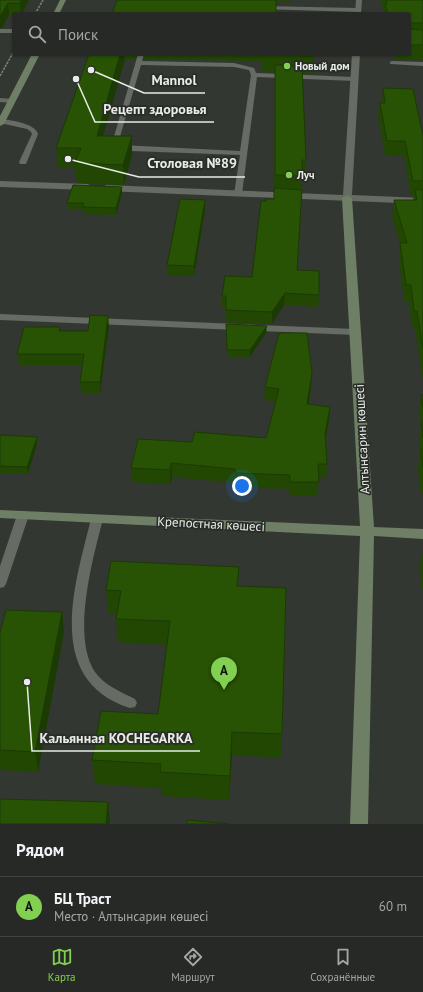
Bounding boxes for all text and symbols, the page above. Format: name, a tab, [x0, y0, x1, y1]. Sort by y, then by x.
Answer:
search box	[12, 12, 411, 56]
icon: search	[26, 23, 48, 45]
text: Поиск	[58, 25, 98, 44]
place label: Новый дом	[295, 59, 350, 73]
marker: Новый дом	[282, 61, 292, 71]
callout: Mannol	[144, 67, 205, 93]
text: Mannol	[151, 71, 197, 89]
callout: Рецепт здоровья	[95, 96, 214, 122]
text: Рецепт здоровья	[103, 100, 207, 118]
callout: Столовая №89	[139, 151, 245, 177]
text: Столовая №89	[147, 154, 237, 172]
place label: Луч	[296, 168, 315, 182]
marker: Луч	[284, 170, 294, 180]
street label: Алтынсарин көшесі	[351, 384, 373, 494]
your location	[232, 476, 252, 496]
street label: Крепостная көшесі	[157, 513, 265, 535]
pin: A	[211, 657, 237, 690]
callout: Кальянная KOCHEGARKA	[32, 725, 200, 751]
text: Кальянная KOCHEGARKA	[40, 729, 193, 747]
text: Рядом	[16, 839, 64, 861]
text: БЦ Траст	[54, 889, 111, 908]
text: A	[25, 898, 33, 915]
text: 60 m	[379, 898, 407, 915]
text: Место · Алтынсарин көшесі	[54, 908, 209, 925]
tab: Карта	[48, 946, 76, 984]
tab: Маршрут	[171, 946, 215, 984]
tab: Сохранённые	[310, 946, 375, 984]

